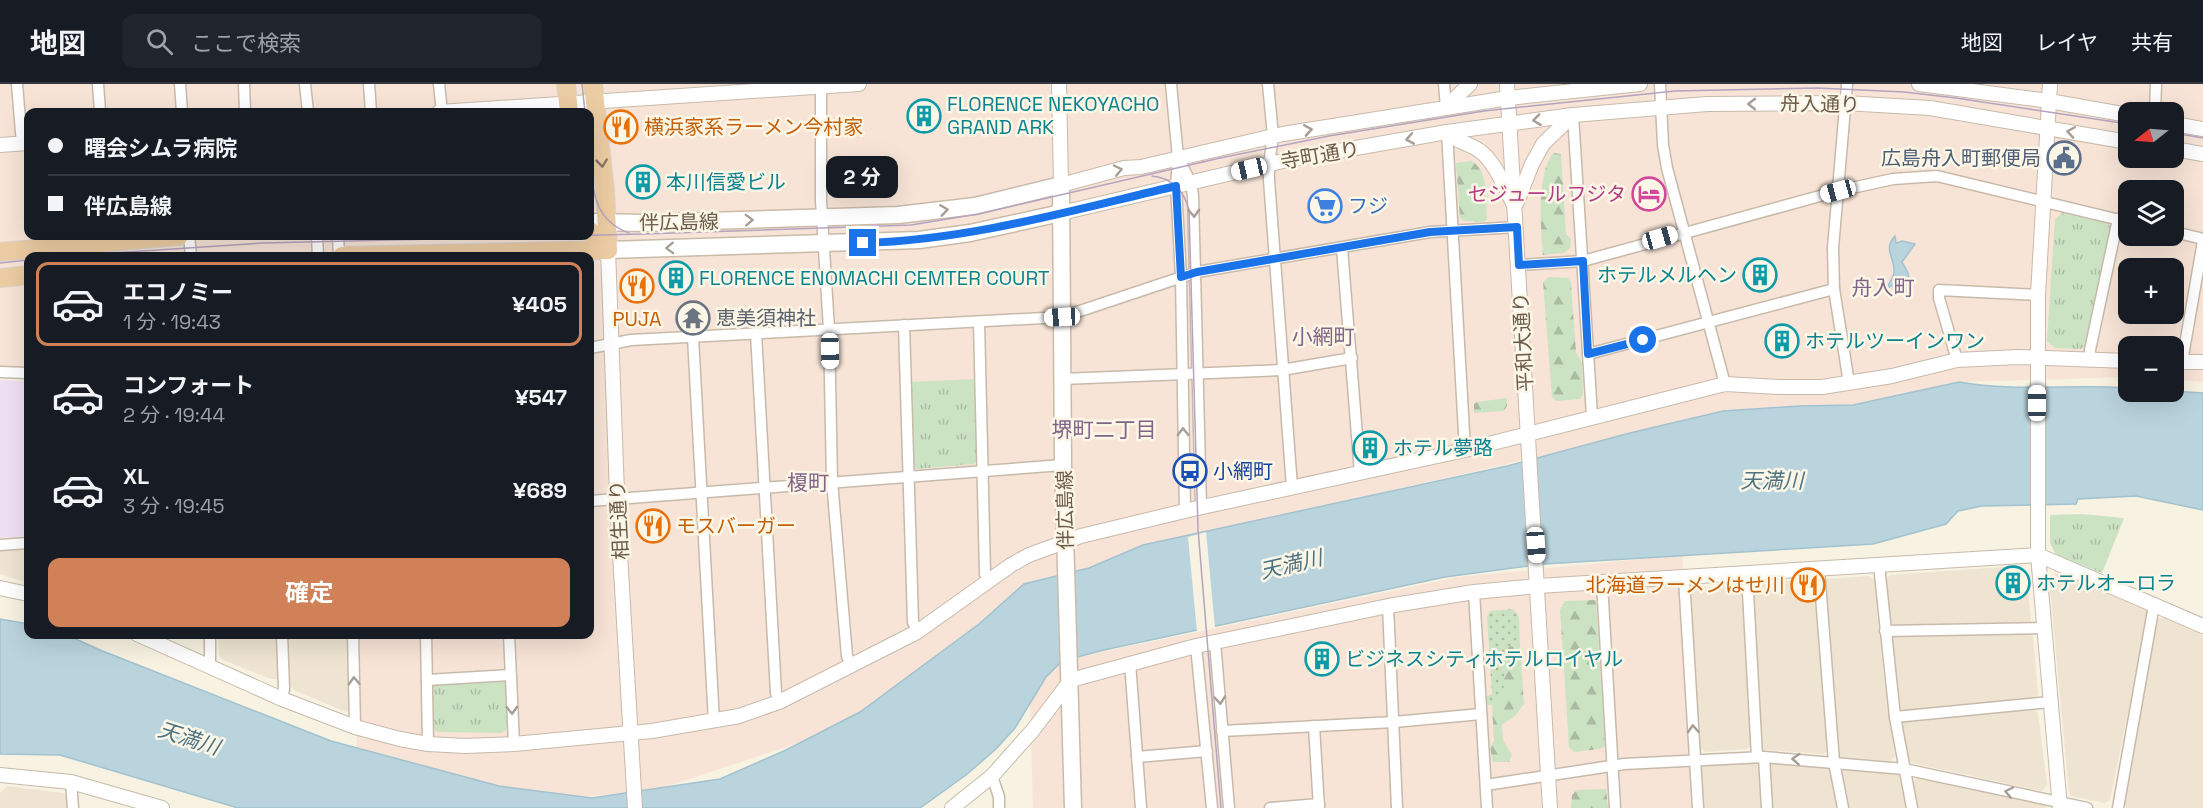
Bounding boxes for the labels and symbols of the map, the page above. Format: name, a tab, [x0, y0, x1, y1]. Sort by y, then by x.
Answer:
street label: 舟入通り	[1780, 90, 1860, 118]
place label: FLORENCE NEKOYACHO GRAND ARK	[947, 91, 1160, 140]
building icon: FLORENCE NEKOYACHO GRAND ARK	[906, 98, 942, 134]
one-way arrow	[1747, 98, 1756, 110]
north arrow	[2118, 102, 2184, 168]
restaurant icon: 横浜家系ラーメン今村家	[603, 109, 639, 145]
one-way arrow	[1532, 113, 1541, 126]
place label: 横浜家系ラーメン今村家	[644, 114, 863, 140]
one-way arrow	[1303, 124, 1313, 137]
one-way arrow	[2066, 126, 2076, 139]
one-way arrow	[1406, 132, 1415, 144]
street label: 寺町通り	[1278, 135, 1362, 175]
public building icon: 広島舟入町郵便局	[2046, 140, 2082, 176]
place label: 広島舟入町郵便局	[1881, 145, 2041, 171]
callout: 2 分	[827, 156, 899, 198]
car	[1229, 156, 1269, 182]
one-way arrow	[595, 158, 608, 168]
building icon: 本川信愛ビル	[625, 164, 661, 200]
one-way arrow	[1112, 164, 1122, 177]
place label: 本川信愛ビル	[666, 169, 786, 195]
hotel icon: セジュールフジタ	[1631, 176, 1667, 212]
car	[1818, 178, 1858, 204]
place label: セジュールフジタ	[1468, 181, 1626, 207]
supermarket icon: フジ	[1307, 188, 1343, 224]
place label: フジ	[1348, 193, 1388, 219]
one-way arrow	[939, 205, 949, 217]
street label: 伴広島線	[639, 208, 719, 236]
one-way arrow	[1188, 209, 1201, 218]
one-way arrow	[745, 214, 754, 226]
car	[1640, 224, 1680, 252]
route end	[849, 229, 876, 256]
one-way arrow	[665, 242, 674, 254]
building icon: ホテルメルヘン	[1742, 257, 1778, 293]
building icon: FLORENCE ENOMACHI CEMTER COURT	[658, 260, 694, 296]
place label: ホテルメルヘン	[1597, 262, 1737, 288]
place label: FLORENCE ENOMACHI CEMTER COURT	[699, 265, 1050, 291]
restaurant icon: PUJA	[619, 268, 655, 304]
district label: 舟入町	[1852, 274, 1915, 301]
street label: 平和大通り	[1507, 291, 1539, 393]
temple icon: 恵美須神社	[675, 300, 711, 336]
place label: 恵美須神社	[716, 305, 816, 331]
place label: PUJA	[612, 306, 662, 332]
car	[1044, 307, 1080, 327]
district label: 小網町	[1292, 323, 1355, 350]
building icon: ホテルツーインワン	[1764, 323, 1800, 359]
route start	[1629, 326, 1656, 353]
place label: ホテルツーインワン	[1805, 328, 1985, 354]
car	[821, 333, 839, 369]
car	[2028, 385, 2046, 421]
district label: 堺町二丁目	[1052, 416, 1157, 443]
one-way arrow	[1176, 427, 1189, 436]
building icon: ホテル夢路	[1352, 430, 1388, 466]
place label: ホテル夢路	[1393, 435, 1493, 461]
bus stop icon: 小網町	[1172, 453, 1208, 489]
place label: 小網町	[1213, 458, 1273, 484]
water label: 天満川	[1741, 467, 1805, 494]
district label: 榎町	[787, 469, 829, 496]
street label: 伴広島線	[1051, 470, 1079, 550]
street label: 相生通り	[604, 479, 634, 561]
restaurant icon: モスバーガー	[635, 508, 671, 544]
place label: モスバーガー	[676, 513, 796, 539]
car	[1526, 526, 1546, 564]
water label: 天満川	[1257, 543, 1327, 584]
building icon: ホテルオーロラ	[1995, 565, 2031, 601]
restaurant icon: 北海道ラーメンはせ川	[1790, 567, 1826, 603]
place label: ホテルオーロラ	[2036, 570, 2176, 596]
place label: 北海道ラーメンはせ川	[1586, 572, 1785, 598]
building icon: ビジネスシティホテルロイヤル	[1304, 641, 1340, 677]
place label: ビジネスシティホテルロイヤル	[1345, 646, 1623, 672]
one-way arrow	[348, 676, 361, 685]
one-way arrow	[1213, 696, 1226, 705]
one-way arrow	[506, 706, 519, 715]
water label: 天満川	[155, 715, 225, 761]
one-way arrow	[1687, 724, 1700, 733]
one-way arrow	[1791, 753, 1800, 766]
one-way arrow	[2004, 786, 2014, 799]

